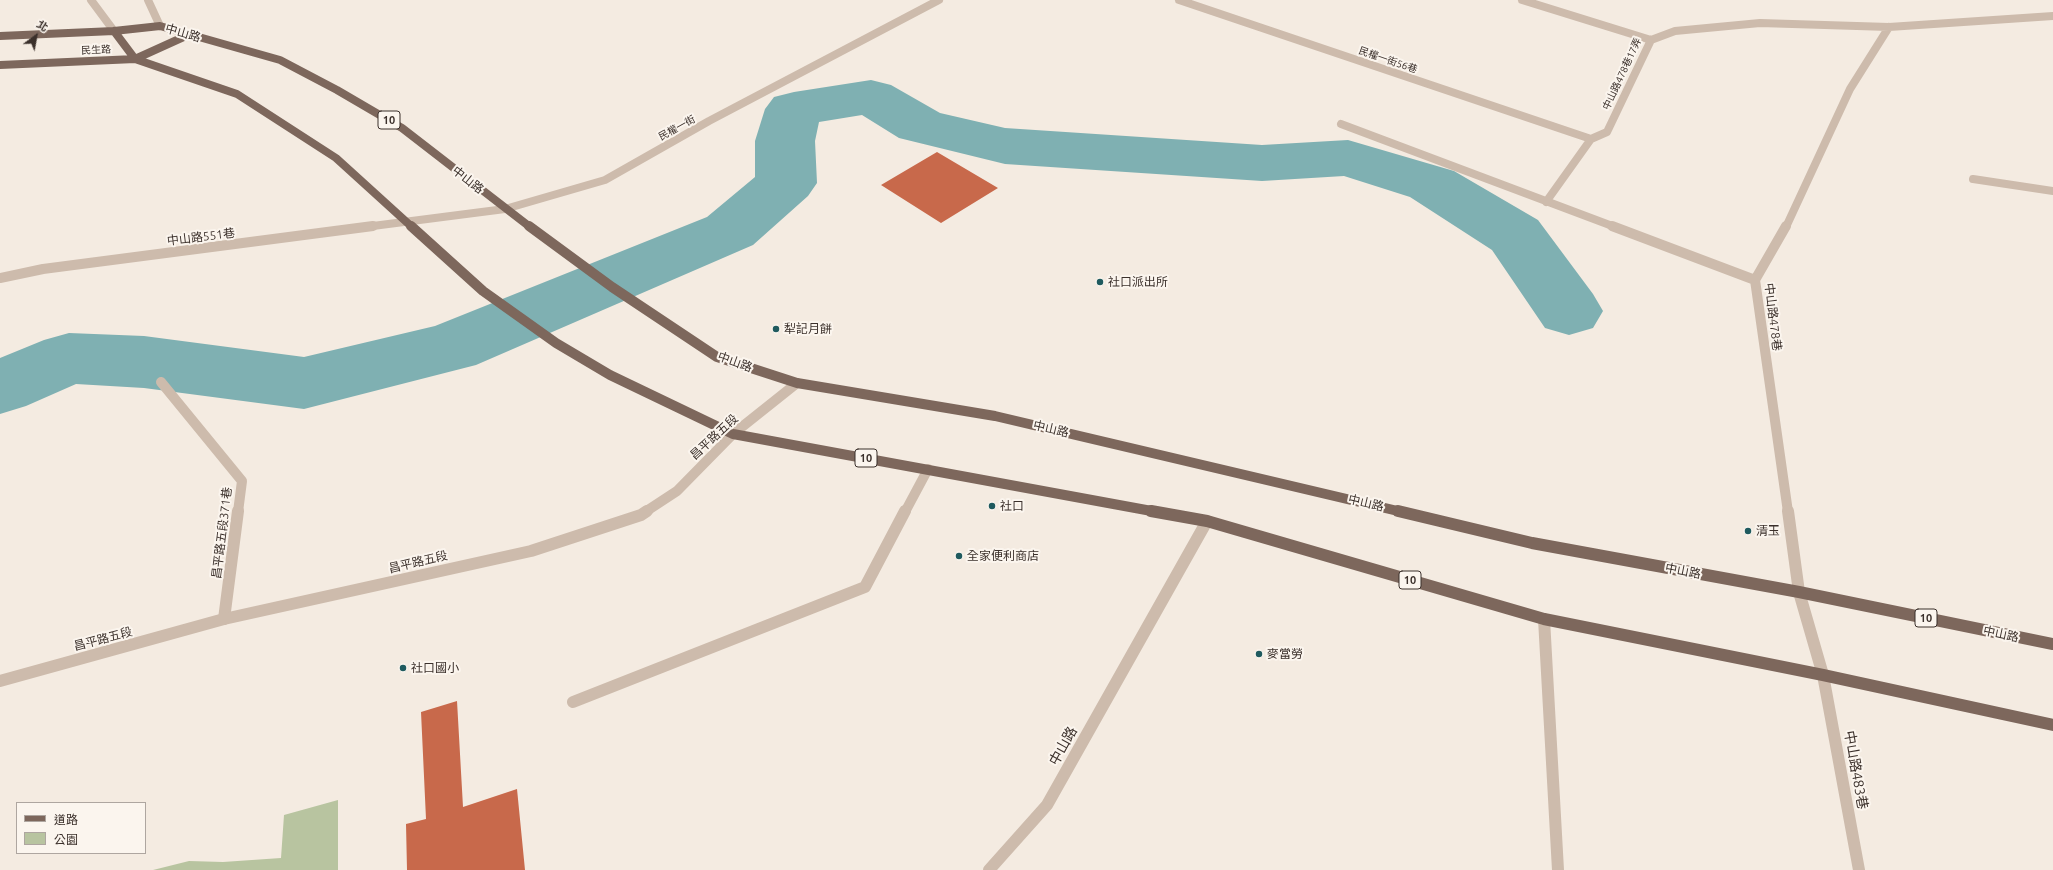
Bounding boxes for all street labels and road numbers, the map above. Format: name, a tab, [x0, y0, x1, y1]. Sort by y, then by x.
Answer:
street label: 中山路	[164, 21, 202, 45]
street label: 中山路478巷17弄	[1600, 36, 1644, 112]
street label: 民生路	[81, 43, 111, 57]
street label: 民權一街56巷	[1357, 44, 1419, 76]
road number: 10	[378, 111, 400, 129]
street label: 民權一街	[657, 113, 697, 143]
street label: 中山路	[449, 163, 487, 197]
street label: 中山路551巷	[166, 226, 236, 248]
street label: 中山路478巷	[1762, 282, 1784, 352]
street label: 中山路	[716, 349, 754, 375]
street label: 昌平路五段	[687, 411, 741, 463]
street label: 中山路	[1032, 418, 1070, 440]
road number: 10	[855, 449, 877, 467]
street label: 昌平路五段371巷	[209, 486, 235, 580]
street label: 中山路	[1347, 492, 1385, 514]
street label: 昌平路五段	[387, 548, 449, 576]
street label: 中山路	[1664, 560, 1702, 582]
road number: 10	[1399, 571, 1421, 589]
road number: 10	[1915, 609, 1937, 627]
street label: 中山路	[1982, 623, 2020, 645]
street label: 昌平路五段	[72, 624, 134, 654]
street label: 中山路	[1045, 724, 1081, 768]
street label: 中山路483巷	[1841, 729, 1871, 811]

